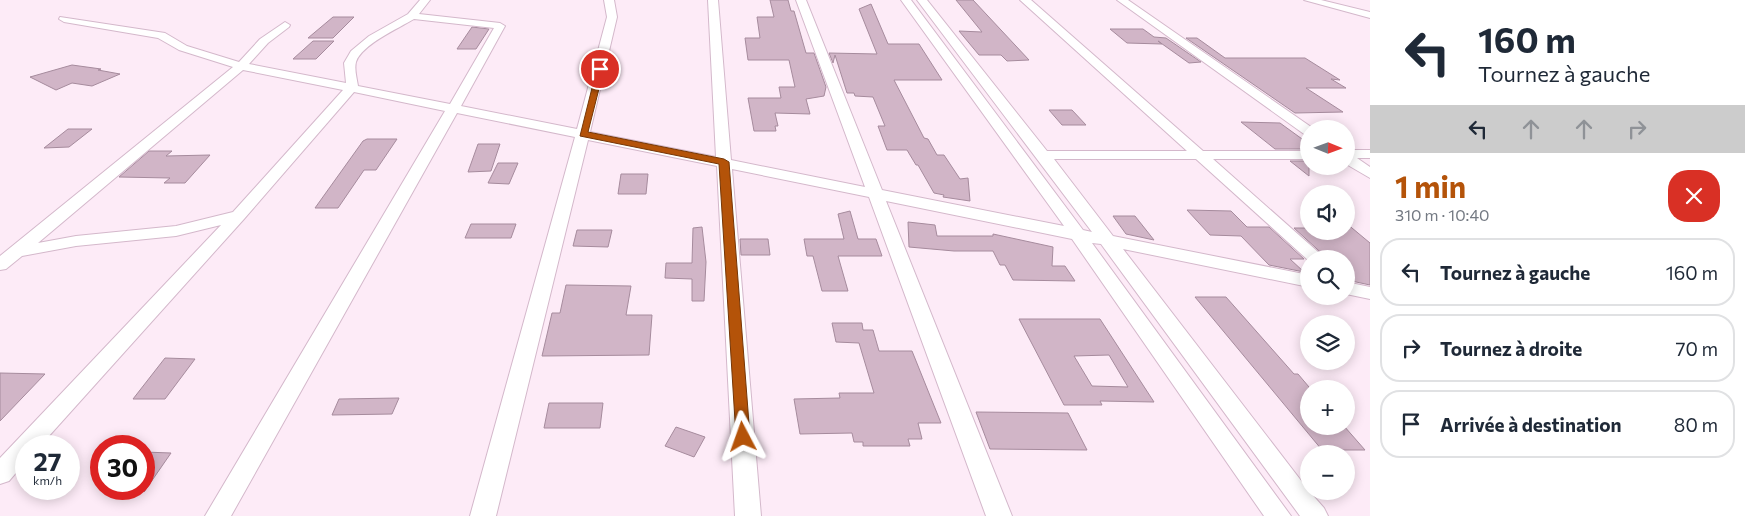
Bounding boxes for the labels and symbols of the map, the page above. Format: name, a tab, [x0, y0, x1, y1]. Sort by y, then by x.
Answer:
pin	[579, 48, 621, 90]
north arrow	[1300, 120, 1355, 175]
position arrow	[716, 410, 768, 462]
speed limit sign: 30	[90, 435, 155, 500]

